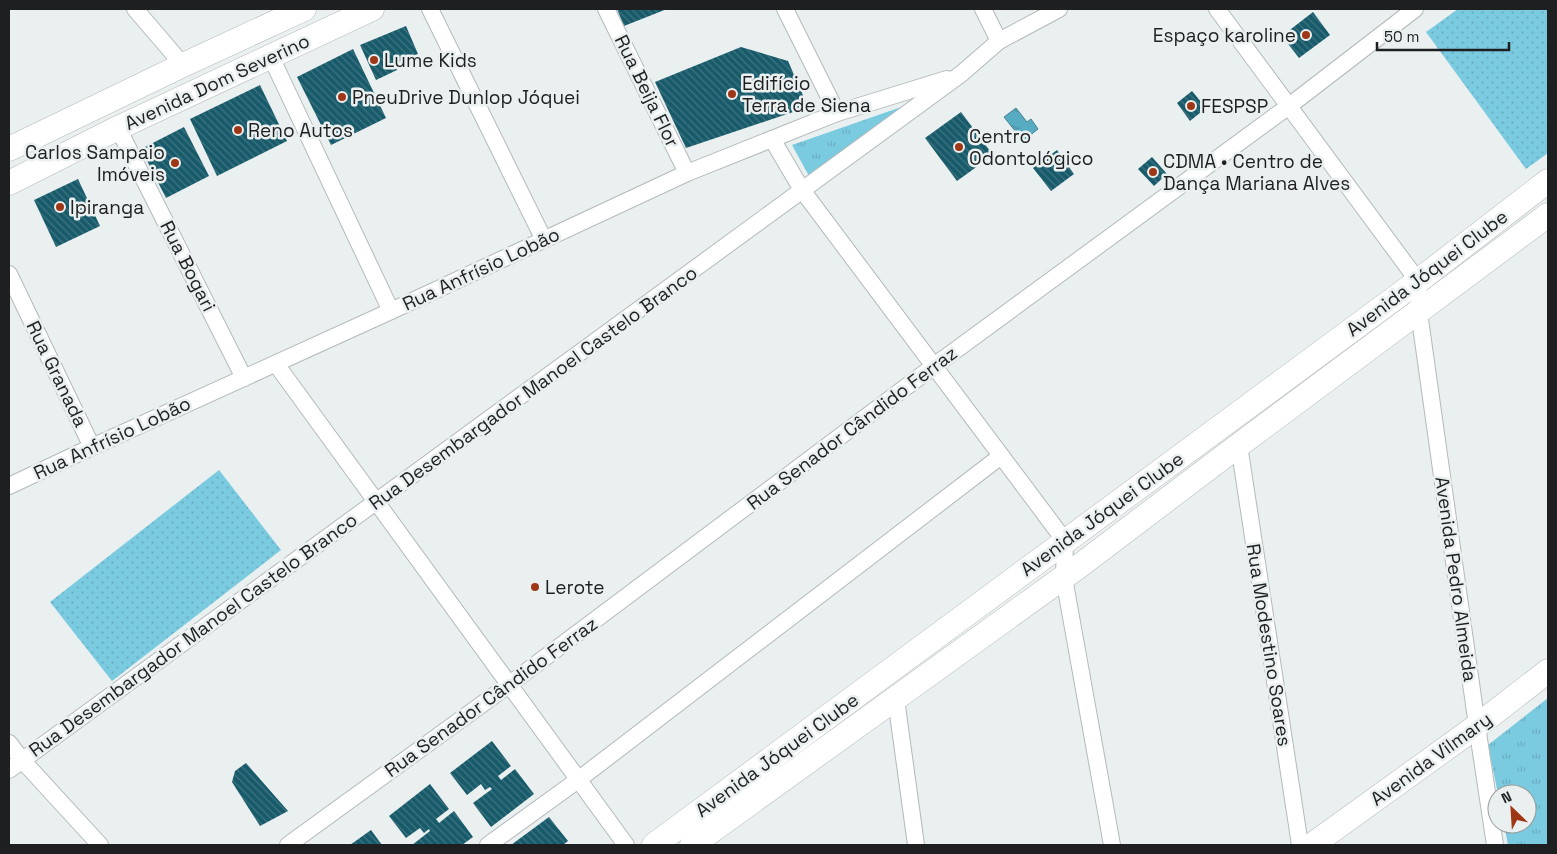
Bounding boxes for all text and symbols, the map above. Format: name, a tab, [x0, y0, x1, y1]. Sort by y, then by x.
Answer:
scale bar	[1377, 20, 1510, 52]
place label: Espaço karoline	[1153, 23, 1296, 48]
text: 50 m	[1384, 27, 1419, 46]
street label: Avenida Dom Severino	[120, 28, 314, 136]
marker: Espaço karoline	[1300, 29, 1312, 41]
street label: Rua Beija Flor	[609, 31, 685, 151]
place label: Lume Kids	[384, 48, 477, 73]
marker: Lume Kids	[368, 54, 380, 66]
place label: Edifício Terra de Siena	[742, 71, 871, 118]
place label: PneuDrive Dunlop Jóquei	[352, 85, 580, 110]
marker: Edifício Terra de Siena	[726, 88, 738, 100]
marker: PneuDrive Dunlop Jóquei	[336, 91, 348, 103]
place label: FESPSP	[1201, 94, 1268, 119]
marker: FESPSP	[1185, 100, 1197, 112]
place label: Reno Autos	[248, 118, 353, 143]
marker: Reno Autos	[232, 124, 244, 136]
place label: Centro Odontológico	[969, 124, 1094, 171]
place label: Carlos Sampaio Imóveis	[25, 140, 165, 187]
marker: Centro Odontológico	[953, 141, 965, 153]
place label: CDMA • Centro de Dança Mariana Alves	[1163, 149, 1350, 196]
marker: Carlos Sampaio Imóveis	[169, 157, 181, 169]
marker: CDMA • Centro de Dança Mariana Alves	[1147, 166, 1159, 178]
place label: Ipiranga	[70, 195, 144, 220]
marker: Ipiranga	[54, 201, 66, 213]
street label: Avenida Jóquei Clube	[1341, 204, 1513, 342]
street label: Rua Bogari	[154, 216, 222, 316]
street label: Rua Anfrísio Lobão	[398, 222, 564, 316]
street label: Rua Desembargador Manoel Castelo Branco	[364, 260, 702, 516]
street label: Rua Granada	[21, 317, 94, 431]
street label: Rua Senador Cândido Ferraz	[742, 341, 962, 515]
street label: Rua Anfrísio Lobão	[29, 391, 195, 485]
street label: Avenida Jóquei Clube	[1015, 446, 1189, 582]
street label: Avenida Pedro Almeida	[1429, 475, 1483, 683]
street label: Rua Desembargador Manoel Castelo Branco	[24, 507, 362, 763]
street label: Rua Modestino Soares	[1241, 542, 1297, 748]
place label: Lerote	[545, 575, 604, 600]
marker: Lerote	[529, 581, 541, 593]
street label: Rua Senador Cândido Ferraz	[380, 611, 602, 783]
street label: Avenida Jóquei Clube	[690, 687, 864, 823]
street label: Avenida Vilmary	[1365, 707, 1497, 811]
north arrow	[1487, 784, 1537, 834]
text: N	[1498, 787, 1515, 807]

